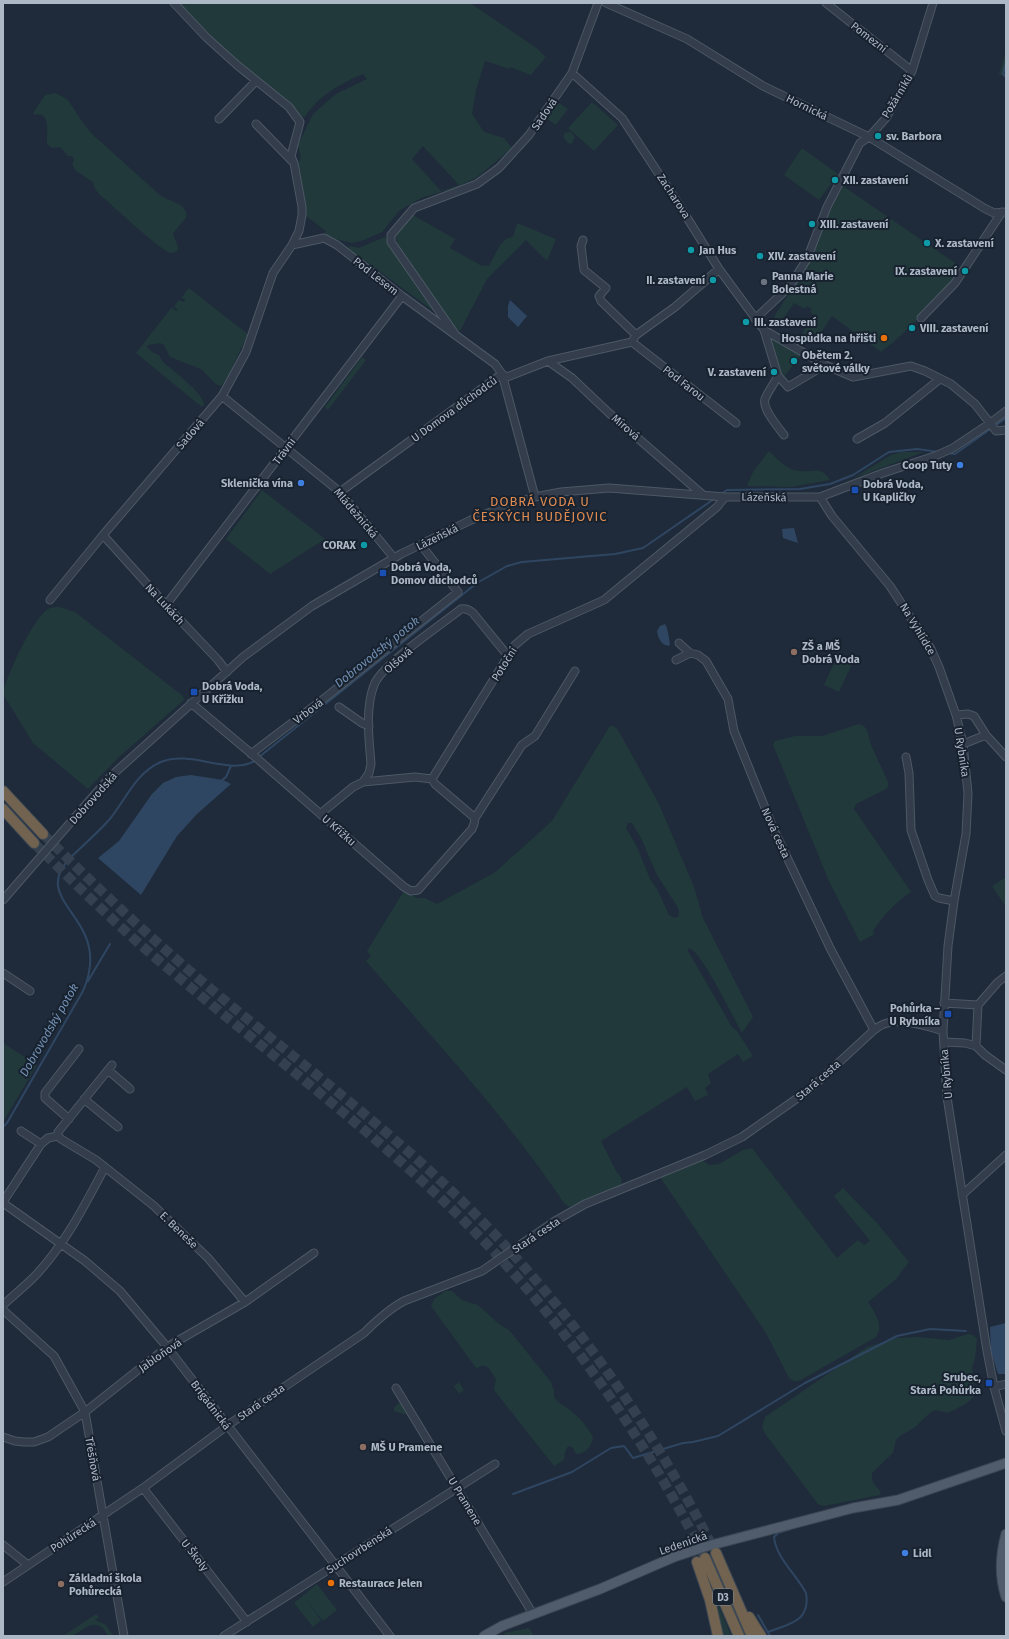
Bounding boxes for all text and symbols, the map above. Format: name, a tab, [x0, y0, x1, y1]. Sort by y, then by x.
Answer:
street label: Pomezní	[848, 19, 889, 56]
street label: Požárníků	[879, 72, 916, 121]
street label: Hornická	[784, 92, 830, 123]
street label: Sadová	[529, 96, 560, 133]
place label: sv. Barbora	[886, 130, 942, 143]
marker: sv. Barbora	[873, 131, 883, 141]
street label: Zacharova	[654, 171, 693, 221]
place label: XII. zastavení	[842, 174, 909, 187]
marker: XII. zastavení	[830, 175, 840, 185]
place label: XIII. zastavení	[819, 218, 889, 231]
marker: XIII. zastavení	[807, 219, 817, 229]
place label: X. zastavení	[934, 237, 995, 250]
marker: X. zastavení	[922, 238, 932, 248]
place label: Jan Hus	[698, 244, 737, 257]
marker: Jan Hus	[686, 245, 696, 255]
place label: XIV. zastavení	[767, 250, 837, 263]
marker: XIV. zastavení	[755, 251, 765, 261]
street label: Pod Lesem	[351, 255, 401, 298]
place label: IX. zastavení	[895, 265, 958, 278]
marker: IX. zastavení	[960, 266, 970, 276]
place label: Panna Marie Bolestná	[772, 270, 834, 296]
place label: II. zastavení	[646, 274, 706, 287]
marker: II. zastavení	[708, 275, 718, 285]
marker: Panna Marie Bolestná	[759, 277, 769, 287]
place label: III. zastavení	[754, 316, 817, 329]
marker: III. zastavení	[741, 317, 751, 327]
place label: VIII. zastavení	[919, 322, 989, 335]
marker: VIII. zastavení	[907, 323, 917, 333]
place label: Hospůdka na hřišti	[781, 332, 876, 345]
marker: Hospůdka na hřišti	[879, 333, 889, 343]
place label: Obětem 2. světové války	[802, 349, 870, 375]
marker: Obětem 2. světové války	[789, 356, 799, 366]
street label: Pod Farou	[660, 363, 707, 404]
place label: V. zastavení	[707, 366, 767, 379]
marker: V. zastavení	[769, 367, 779, 377]
street label: U Domova důchodců	[409, 374, 500, 445]
street label: Mírová	[609, 412, 642, 443]
street label: Sadová	[174, 416, 207, 452]
street label: Trávní	[270, 435, 299, 467]
place label: Coop Tuty	[902, 459, 952, 472]
marker: Coop Tuty	[955, 460, 965, 470]
place label: Sklenička vína	[221, 477, 293, 490]
marker: Sklenička vína	[296, 478, 306, 488]
place label: Dobrá Voda, U Kapličky	[863, 478, 924, 504]
marker: Dobrá Voda, U Kapličky	[850, 485, 860, 495]
street label: Mládežnická	[331, 486, 380, 541]
street label: Lázeňská	[741, 491, 787, 504]
district label: DOBRÁ VODA U ČESKÝCH BUDĚJOVIC	[472, 494, 608, 524]
street label: Lázeňská	[414, 522, 460, 553]
place label: CORAX	[323, 539, 357, 552]
marker: CORAX	[359, 540, 369, 550]
place label: Dobrá Voda, Domov důchodců	[391, 561, 477, 587]
marker: Dobrá Voda, Domov důchodců	[378, 568, 388, 578]
street label: Na Lukách	[142, 581, 187, 628]
street label: Na Vyhlídce	[897, 601, 938, 658]
water label: Dobrovodský potok	[332, 613, 422, 690]
place label: ZŠ a MŠ Dobrá Voda	[802, 639, 860, 666]
street label: Olšová	[381, 644, 415, 676]
street label: Potoční	[489, 645, 520, 684]
marker: ZŠ a MŠ Dobrá Voda	[789, 647, 799, 657]
place label: Dobrá Voda, U Křížku	[202, 680, 263, 706]
marker: Dobrá Voda, U Křížku	[189, 687, 199, 697]
street label: Vrbová	[291, 696, 326, 727]
street label: U Rybníka	[951, 726, 972, 778]
street label: Dobrovodská	[67, 770, 120, 827]
street label: Nová cesta	[759, 806, 792, 861]
street label: U Křížku	[319, 812, 358, 849]
water label: Dobrovodský potok	[17, 981, 81, 1079]
place label: Pohůrka – U Rybníka	[890, 1002, 940, 1028]
marker: Pohůrka – U Rybníka	[943, 1009, 953, 1019]
street label: U Rybníka	[938, 1049, 955, 1099]
street label: Stará cesta	[793, 1058, 843, 1103]
street label: E. Beneše	[157, 1209, 200, 1252]
street label: Stará cesta	[510, 1215, 563, 1256]
street label: Jabloňová	[136, 1336, 184, 1375]
place label: Srubec, Stará Pohůrka	[910, 1371, 981, 1397]
street label: Brigádnická	[188, 1378, 233, 1433]
marker: Srubec, Stará Pohůrka	[984, 1378, 994, 1388]
street label: Stará cesta	[235, 1381, 287, 1423]
street label: Třešňová	[82, 1436, 103, 1482]
place label: MŠ U Pramene	[371, 1440, 442, 1454]
marker: MŠ U Pramene	[358, 1442, 368, 1452]
street label: U Pramene	[445, 1475, 484, 1528]
street label: Pohůrecká	[48, 1516, 99, 1555]
street label: Suchovrbenská	[324, 1524, 395, 1576]
street label: Ledenická	[657, 1529, 709, 1558]
street label: U Školy	[178, 1536, 212, 1574]
place label: Lidl	[913, 1547, 932, 1560]
marker: Lidl	[900, 1548, 910, 1558]
place label: Základní škola Pohůrecká	[69, 1572, 142, 1598]
place label: Restaurace Jelen	[339, 1577, 422, 1590]
marker: Restaurace Jelen	[326, 1578, 336, 1588]
marker: Základní škola Pohůrecká	[56, 1579, 66, 1589]
road number: D3	[713, 1589, 733, 1605]

